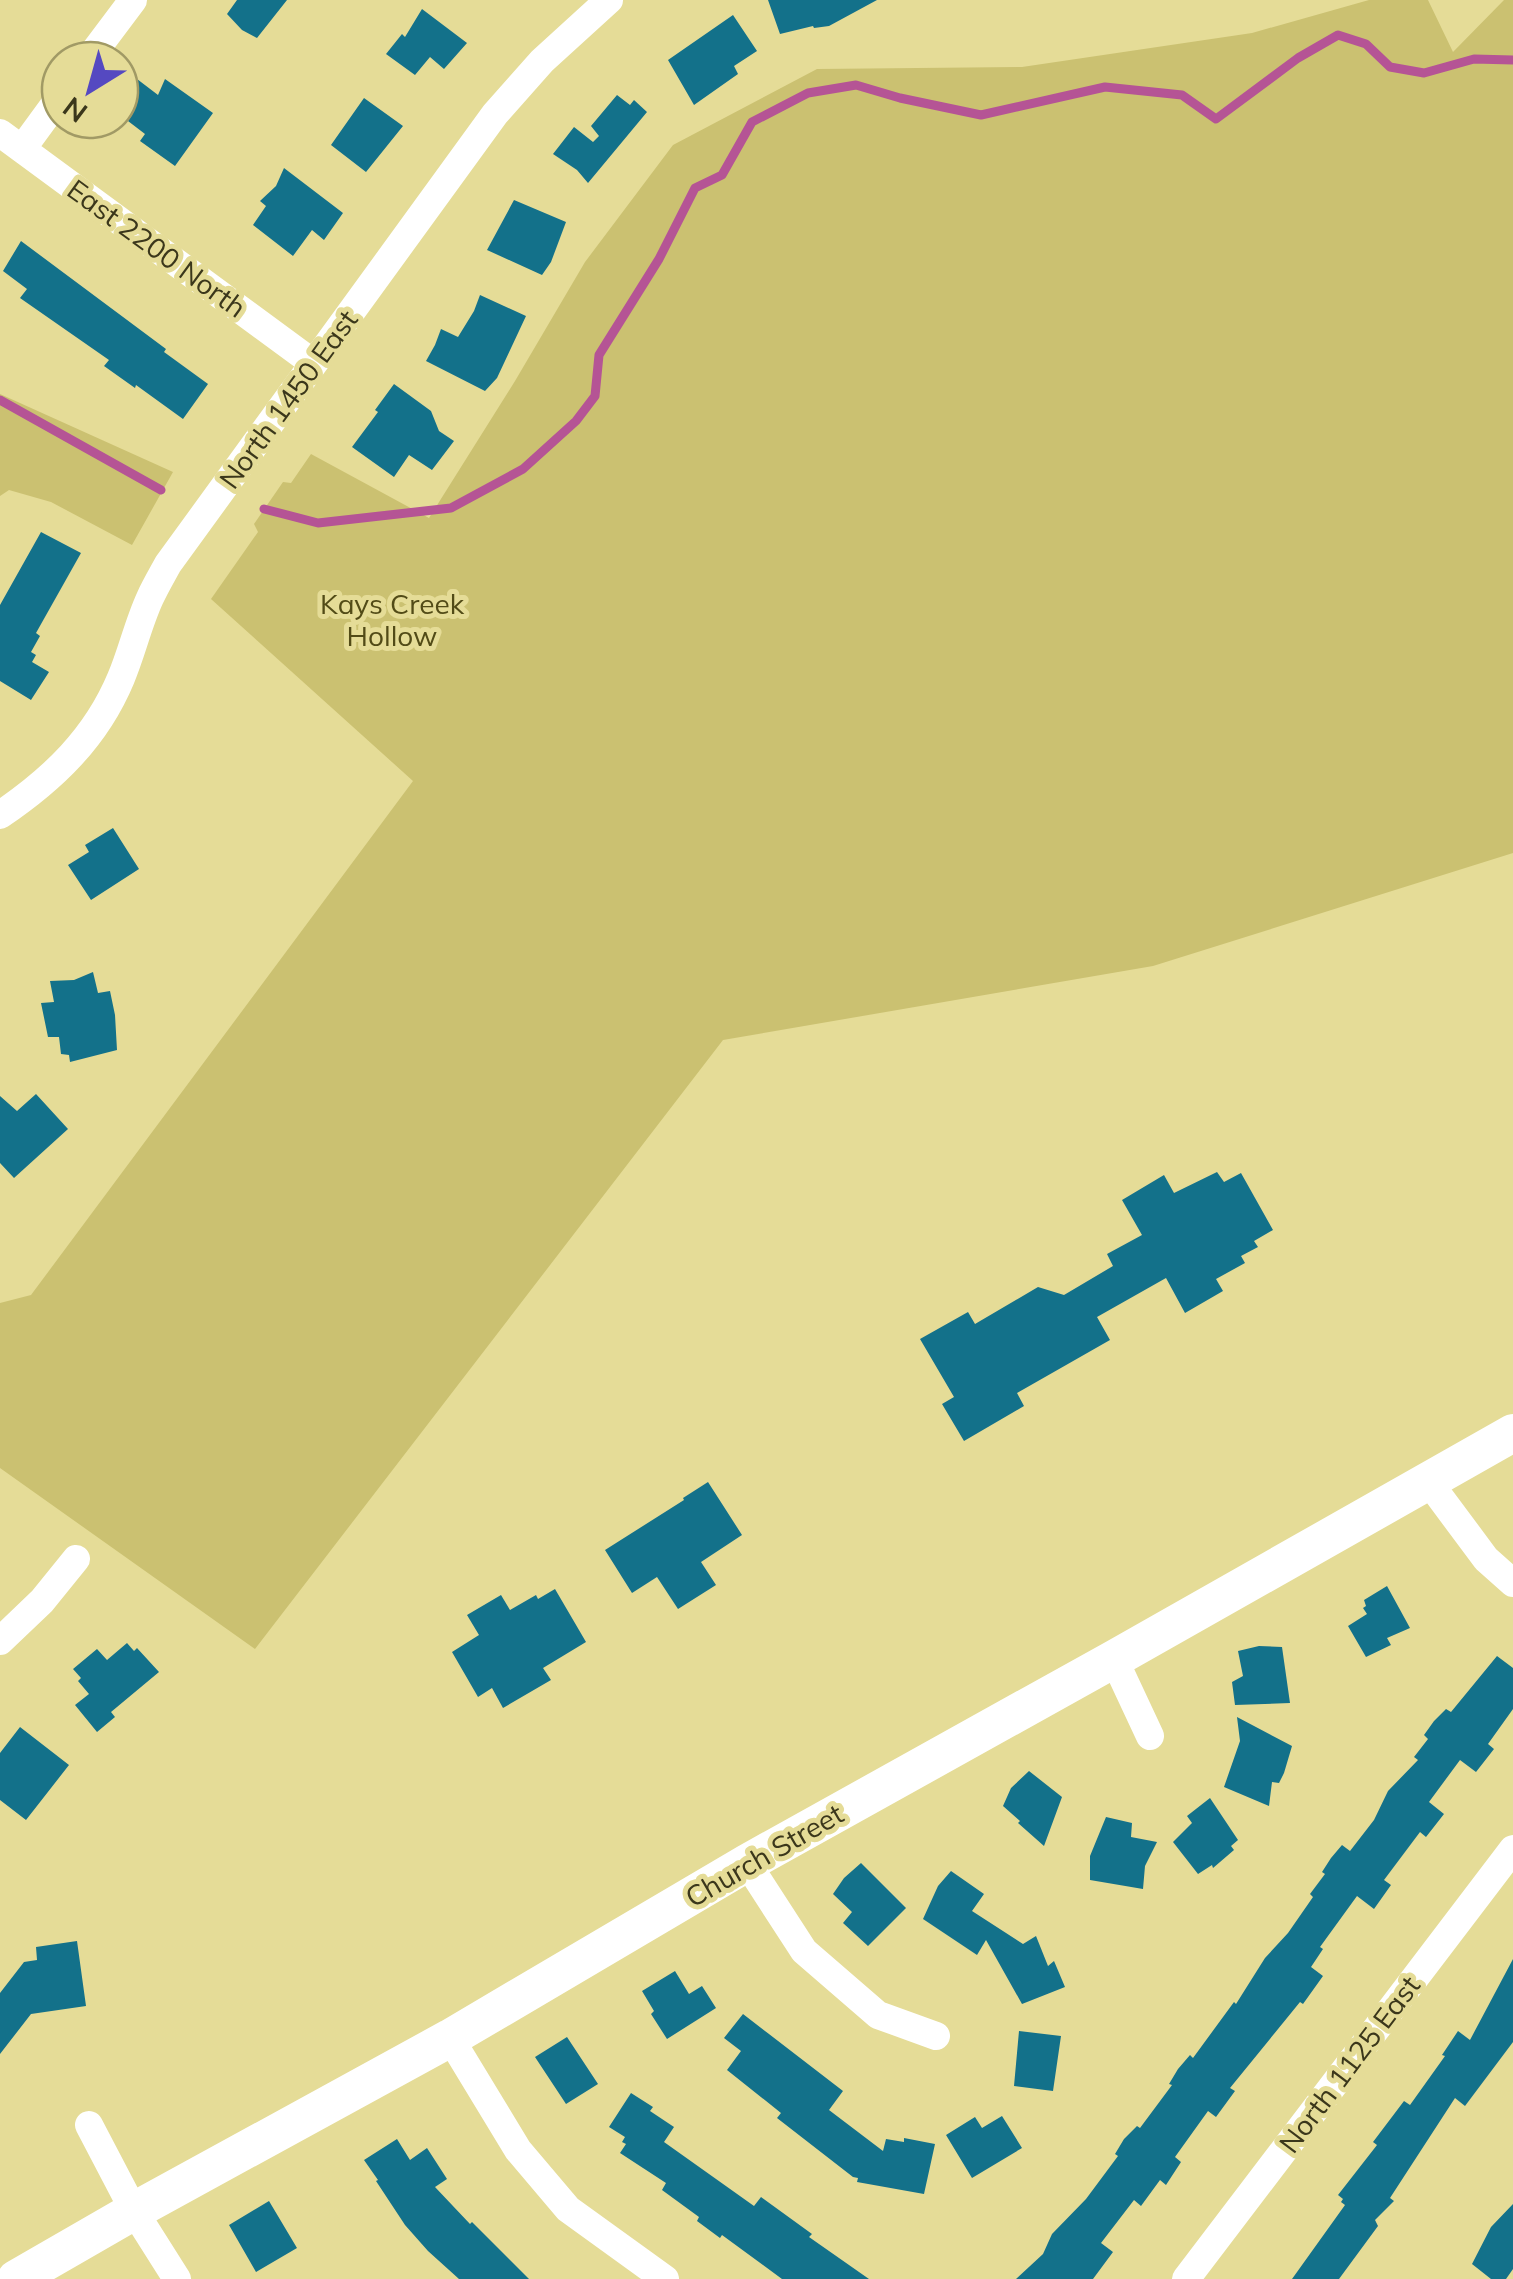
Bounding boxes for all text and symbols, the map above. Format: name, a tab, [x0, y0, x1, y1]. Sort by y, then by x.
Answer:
north arrow	[40, 40, 140, 140]
text: N	[56, 90, 94, 131]
street label: East 2200 North	[61, 171, 253, 325]
street label: North 1450 East	[211, 303, 365, 495]
park label: Kays Creek Hollow	[320, 586, 465, 653]
street label: Church Street	[679, 1796, 849, 1914]
street label: North 1125 East	[1271, 1968, 1427, 2159]

